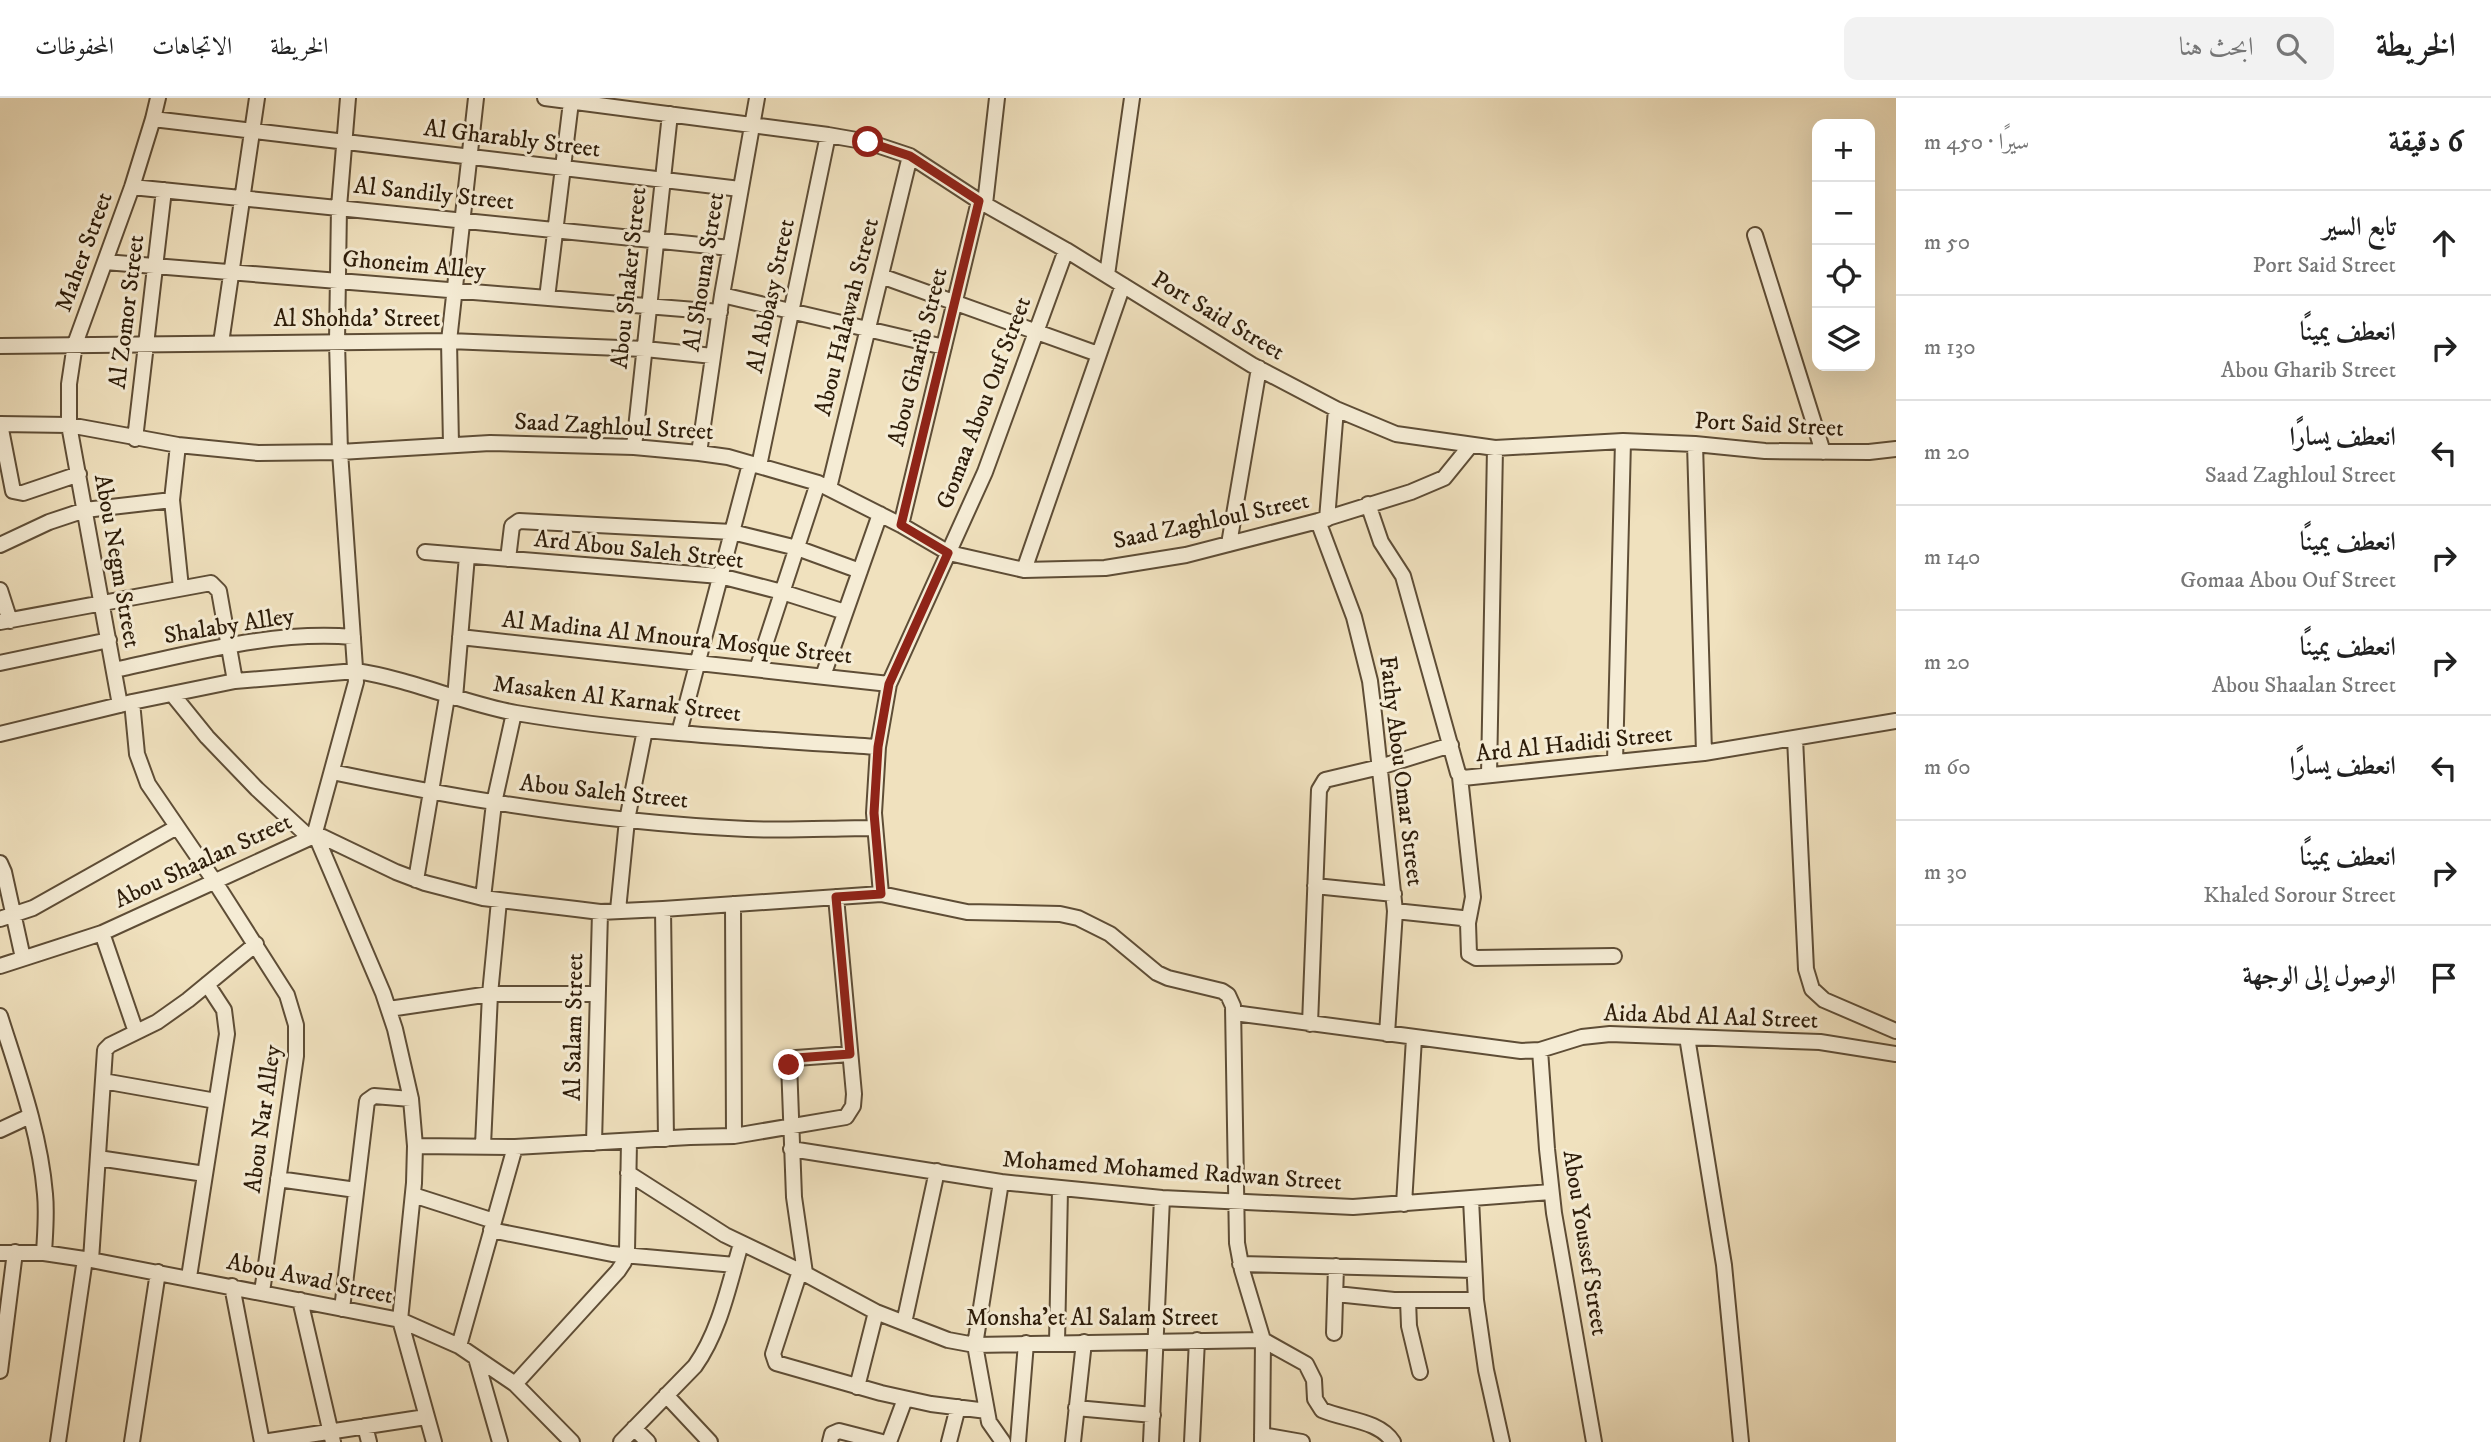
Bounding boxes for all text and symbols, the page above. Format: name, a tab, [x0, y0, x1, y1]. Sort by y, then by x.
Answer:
search box	[1844, 17, 2334, 80]
text: الخريطة	[2376, 26, 2456, 67]
icon: search	[2272, 29, 2310, 67]
text: ابحث هنا	[2179, 31, 2254, 64]
text: المحفوظات	[35, 32, 114, 62]
text: الاتجاهات	[152, 32, 232, 62]
text: الخريطة	[270, 32, 329, 62]
street label: Al Gharably Street	[422, 113, 602, 165]
map controls	[1812, 119, 1875, 371]
button: +	[1812, 119, 1875, 182]
text: 6 دقيقة	[2389, 124, 2463, 161]
route start	[852, 126, 883, 157]
text: سيرًا · 450 m	[1924, 128, 2029, 157]
street label: Al Sandily Street	[352, 171, 516, 217]
button: −	[1812, 182, 1875, 245]
street label: Abou Shaker Street	[605, 185, 654, 370]
street label: Maher Street	[48, 188, 120, 316]
street label: Al Shouna Street	[677, 190, 731, 354]
text: تابع السير	[2323, 211, 2396, 244]
street label: Abou Halawah Street	[808, 215, 886, 419]
street label: Al Abbasy Street	[740, 216, 802, 376]
icon: ahead	[2425, 224, 2463, 262]
text: 50 m	[1924, 228, 1970, 257]
street label: Al Zomor Street	[103, 233, 151, 391]
street label: Ghoneim Alley	[341, 244, 487, 286]
button: locate	[1812, 245, 1875, 308]
text: Port Said Street	[2253, 251, 2396, 280]
street label: Abou Gharib Street	[881, 264, 955, 449]
street label: Port Said Street	[1146, 265, 1290, 368]
street label: Gomaa Abou Ouf Street	[930, 292, 1038, 513]
street label: Al Shohda' Street	[274, 304, 441, 334]
button: layers	[1812, 308, 1875, 371]
text: انعطف يمينًا	[2300, 316, 2396, 349]
icon: right	[2425, 329, 2463, 367]
text: 130 m	[1924, 333, 1976, 362]
text: Abou Gharib Street	[2221, 356, 2396, 385]
street label: Port Said Street	[1693, 406, 1845, 444]
street label: Saad Zaghloul Street	[514, 407, 715, 447]
text: انعطف يسارًا	[2289, 421, 2396, 454]
icon: left	[2425, 434, 2463, 472]
text: 20 m	[1924, 438, 1970, 467]
text: Saad Zaghloul Street	[2205, 461, 2396, 490]
street label: Abou Negm Street	[87, 472, 147, 650]
street label: Saad Zaghloul Street	[1110, 486, 1312, 556]
street label: Ard Abou Saleh Street	[533, 524, 746, 576]
text: انعطف يمينًا	[2300, 526, 2396, 559]
icon: right	[2425, 539, 2463, 577]
text: 140 m	[1924, 543, 1980, 572]
text: Gomaa Abou Ouf Street	[2180, 566, 2396, 595]
street label: Shalaby Alley	[162, 601, 297, 651]
street label: Al Madina Al Mnoura Mosque Street	[500, 605, 854, 671]
text: انعطف يمينًا	[2300, 631, 2396, 664]
icon: right	[2425, 644, 2463, 682]
text: 20 m	[1924, 648, 1970, 677]
street label: Fathy Abou Omar Street	[1372, 654, 1430, 888]
street label: Masaken Al Karnak Street	[491, 669, 743, 729]
text: Abou Shaalan Street	[2212, 671, 2396, 700]
street label: Ard Al Hadidi Street	[1474, 719, 1674, 769]
icon: left	[2425, 749, 2463, 787]
text: انعطف يسارًا	[2289, 750, 2396, 783]
text: 60 m	[1924, 753, 1971, 782]
street label: Abou Saleh Street	[518, 768, 690, 816]
street label: Abou Shaalan Street	[109, 807, 297, 915]
text: انعطف يمينًا	[2300, 841, 2396, 874]
icon: right	[2425, 854, 2463, 892]
text: 30 m	[1924, 858, 1967, 887]
text: Khaled Sorour Street	[2203, 881, 2396, 910]
street label: Al Salam Street	[558, 953, 590, 1101]
icon: arrive	[2425, 959, 2463, 997]
text: الوصول إلى الوجهة	[2242, 960, 2396, 993]
street label: Aida Abd Al Aal Street	[1603, 998, 1819, 1036]
street label: Abou Nar Alley	[238, 1042, 288, 1195]
route end	[773, 1049, 804, 1080]
street label: Mohamed Mohamed Radwan Street	[1001, 1144, 1343, 1198]
street label: Abou Youssef Street	[1556, 1148, 1615, 1338]
street label: Abou Awad Street	[224, 1247, 396, 1311]
street label: Monsha'et Al Salam Street	[966, 1303, 1219, 1333]

